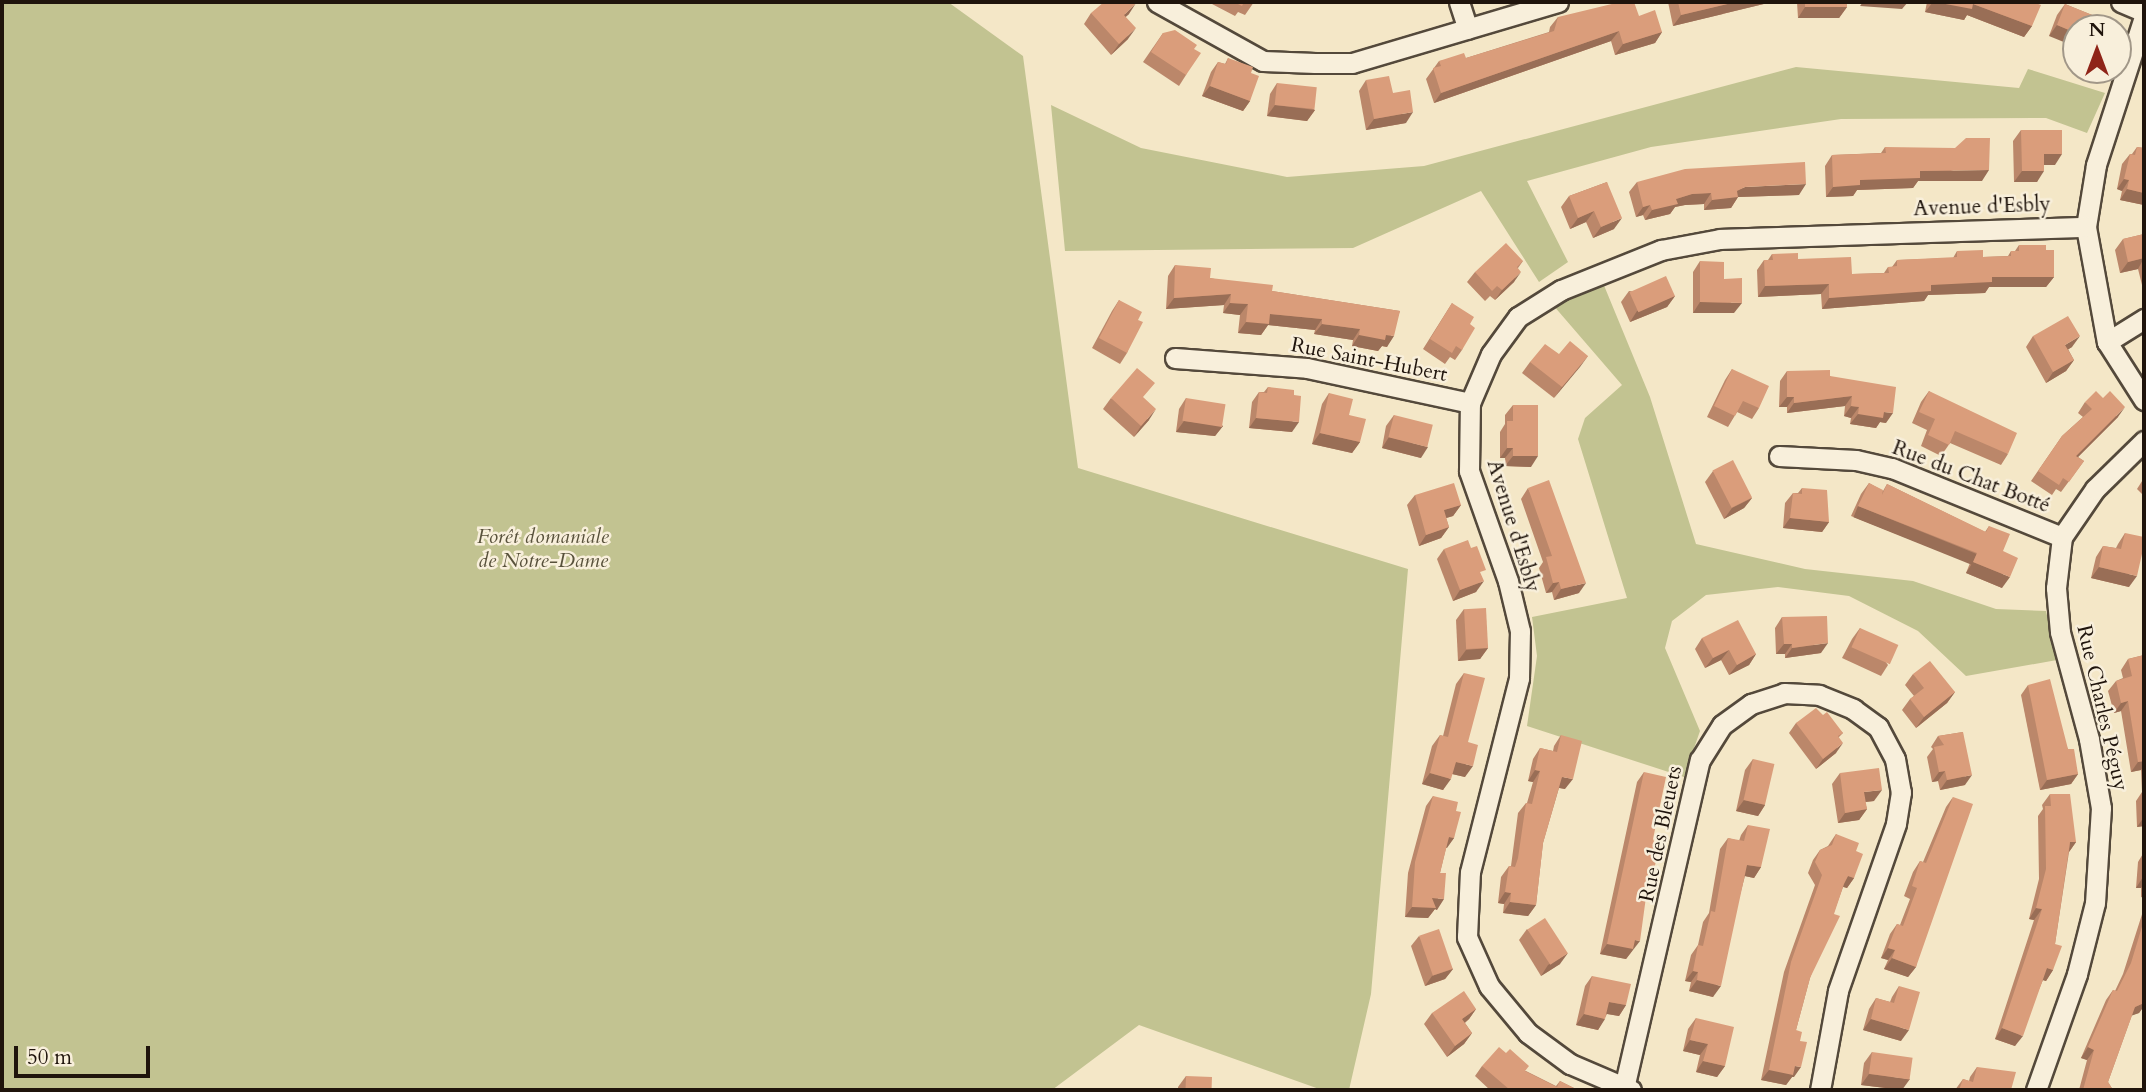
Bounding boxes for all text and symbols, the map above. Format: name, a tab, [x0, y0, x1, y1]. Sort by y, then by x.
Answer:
north arrow	[2062, 14, 2132, 84]
text: N	[2089, 17, 2105, 43]
street label: Avenue d'Esbly	[1913, 192, 2051, 222]
street label: Rue Saint-Hubert	[1289, 332, 1449, 388]
street label: Rue du Chat Botté	[1889, 435, 2053, 519]
street label: Avenue d'Esbly	[1481, 457, 1545, 595]
park label: Forêt domaniale de Notre-Dame	[477, 524, 609, 574]
street label: Rue Charles Péguy	[2071, 623, 2133, 793]
street label: Rue des Bleuets	[1634, 764, 1688, 904]
scale bar	[18, 1032, 154, 1076]
text: 50 m	[27, 1043, 72, 1072]

